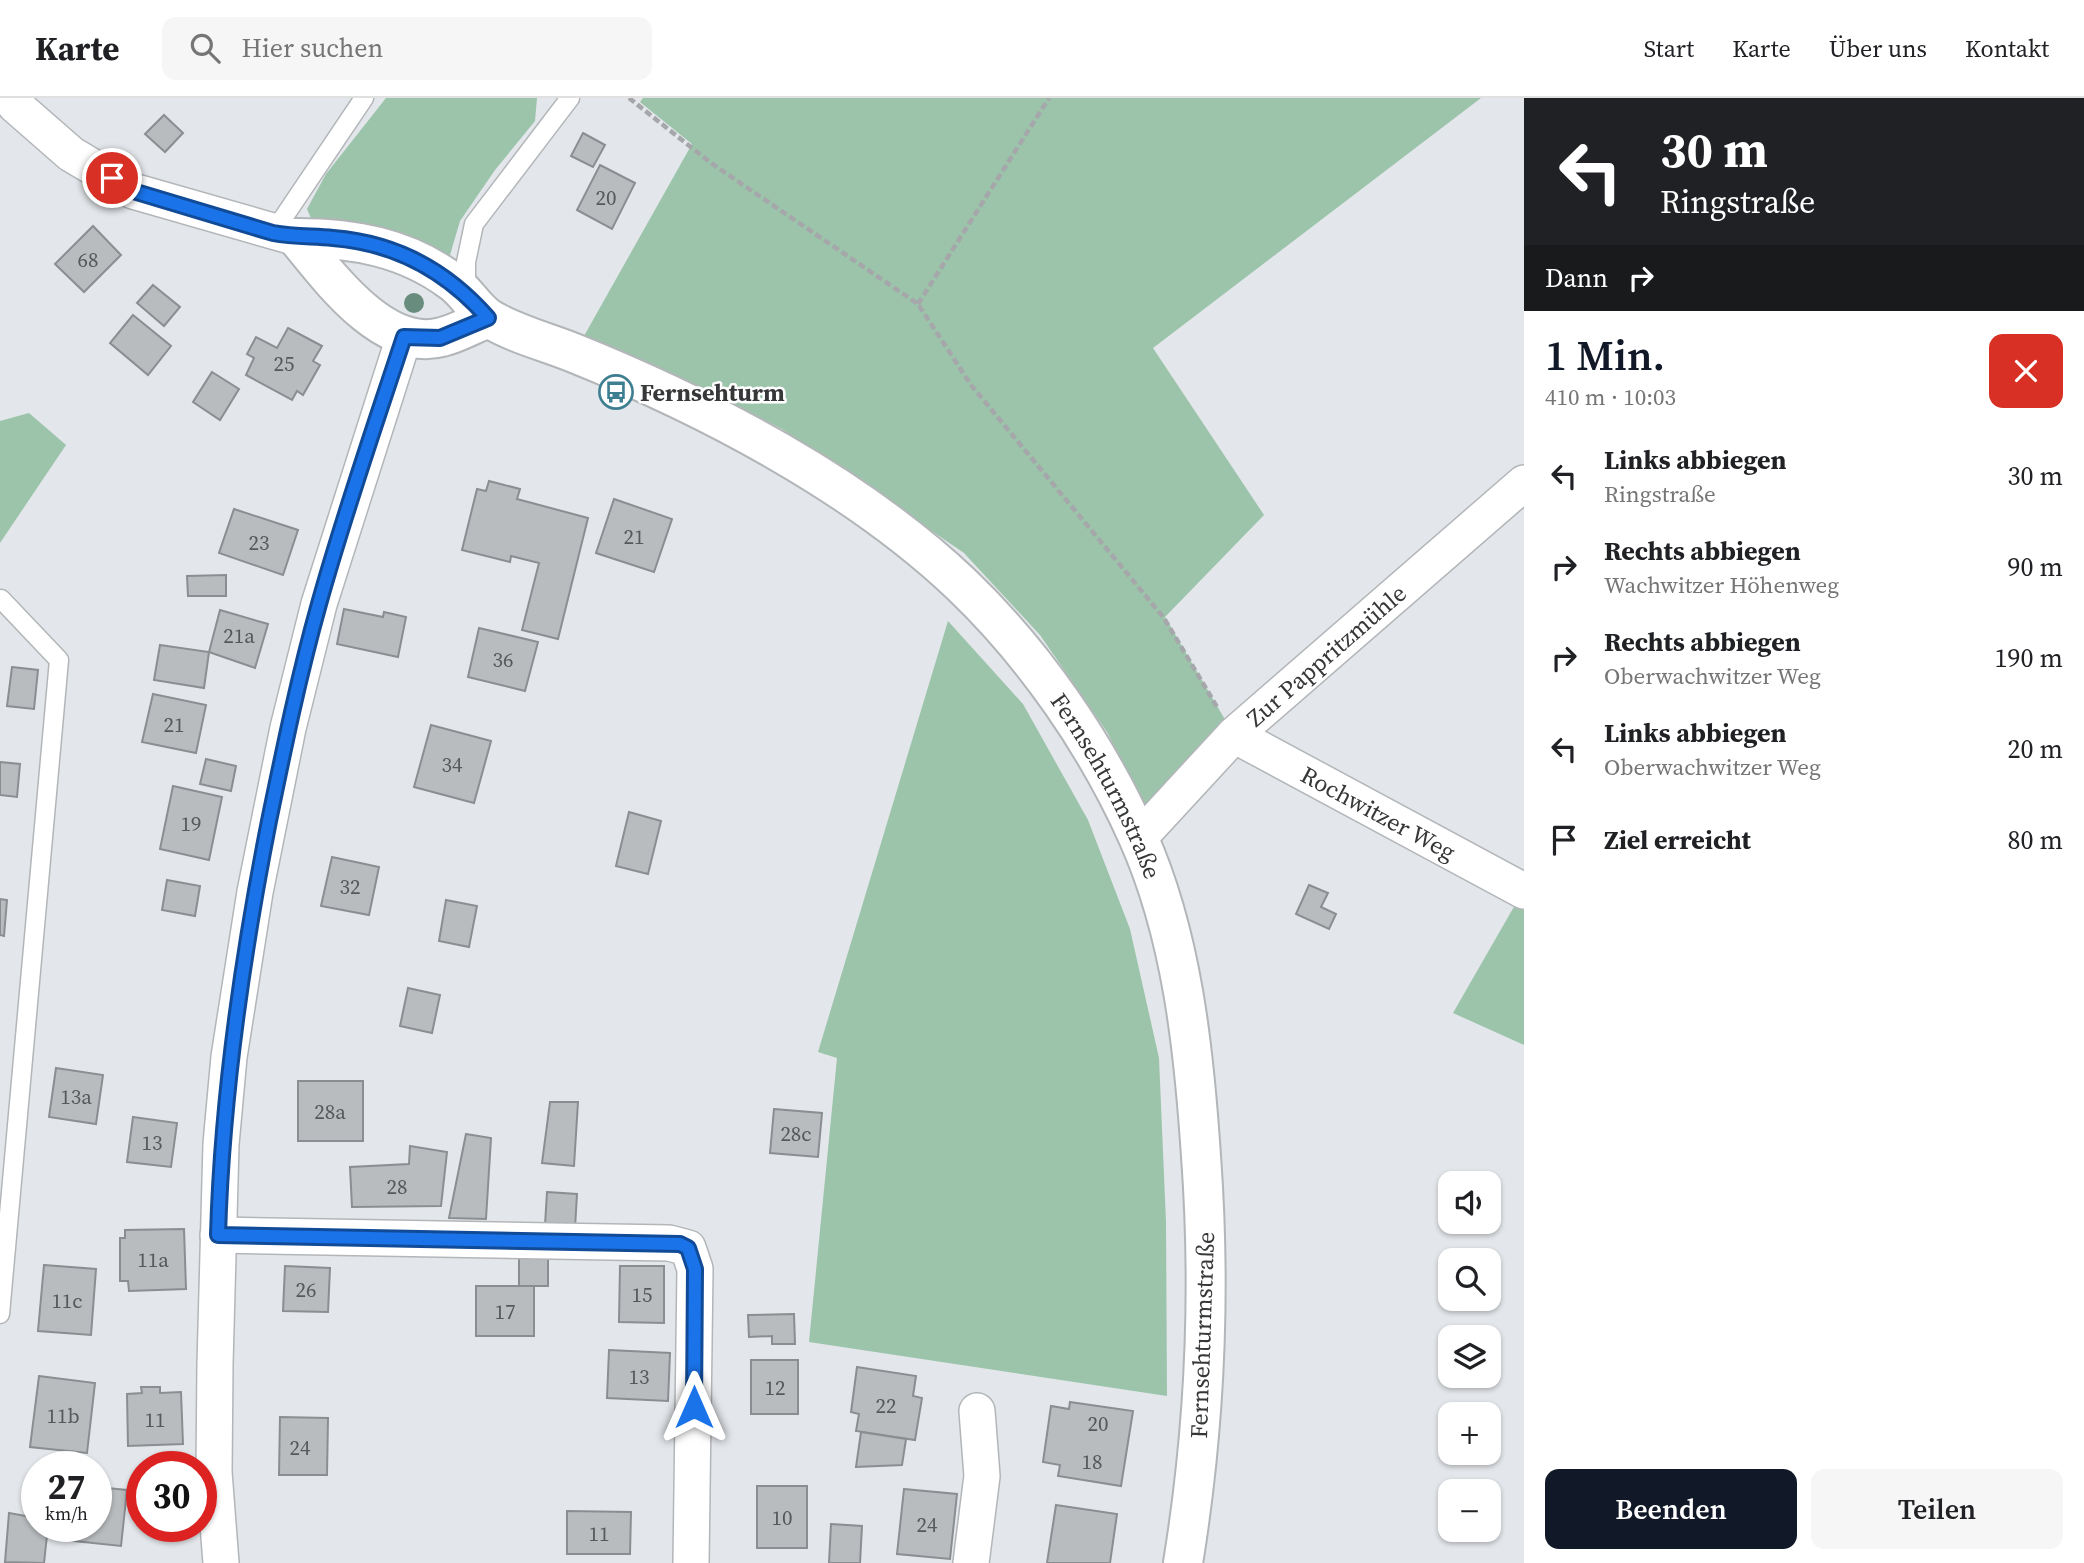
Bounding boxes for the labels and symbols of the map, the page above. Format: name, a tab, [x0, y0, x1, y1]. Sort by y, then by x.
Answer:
pin	[82, 148, 142, 208]
house number: 20	[596, 183, 617, 212]
house number: 68	[78, 245, 99, 274]
house number: 25	[274, 349, 295, 378]
bus stop icon: Fernsehturm	[597, 373, 635, 411]
place label: Fernsehturm	[640, 376, 785, 409]
house number: 21	[624, 522, 645, 551]
house number: 23	[249, 528, 270, 557]
street label: Zur Pappritzmühle	[1239, 576, 1413, 734]
house number: 21a	[223, 621, 255, 650]
house number: 36	[493, 645, 514, 674]
street label: Fernsehturmstraße	[1043, 686, 1170, 883]
house number: 21	[164, 710, 185, 739]
house number: 34	[442, 750, 463, 779]
street label: Rochwitzer Weg	[1295, 758, 1462, 868]
house number: 19	[181, 809, 202, 838]
house number: 32	[340, 872, 361, 901]
house number: 13a	[60, 1082, 92, 1111]
house number: 28a	[314, 1097, 346, 1126]
house number: 28c	[780, 1119, 812, 1148]
house number: 13	[142, 1128, 163, 1157]
house number: 28	[387, 1172, 408, 1201]
street label: Fernsehturmstraße	[1182, 1231, 1222, 1439]
house number: 11a	[137, 1245, 169, 1274]
house number: 26	[296, 1275, 317, 1304]
house number: 15	[632, 1280, 653, 1309]
house number: 11c	[51, 1286, 83, 1315]
house number: 17	[495, 1297, 516, 1326]
house number: 13	[629, 1362, 650, 1391]
position arrow	[657, 1370, 731, 1444]
house number: 12	[765, 1373, 786, 1402]
house number: 22	[876, 1391, 897, 1420]
house number: 11b	[46, 1401, 80, 1430]
house number: 11	[145, 1405, 166, 1434]
house number: 20	[1088, 1409, 1109, 1438]
house number: 24	[290, 1433, 311, 1462]
house number: 18	[1082, 1447, 1103, 1476]
speed limit sign: 30	[126, 1451, 217, 1542]
house number: 10	[772, 1503, 793, 1532]
house number: 24	[917, 1510, 938, 1539]
house number: 11	[589, 1519, 610, 1548]

